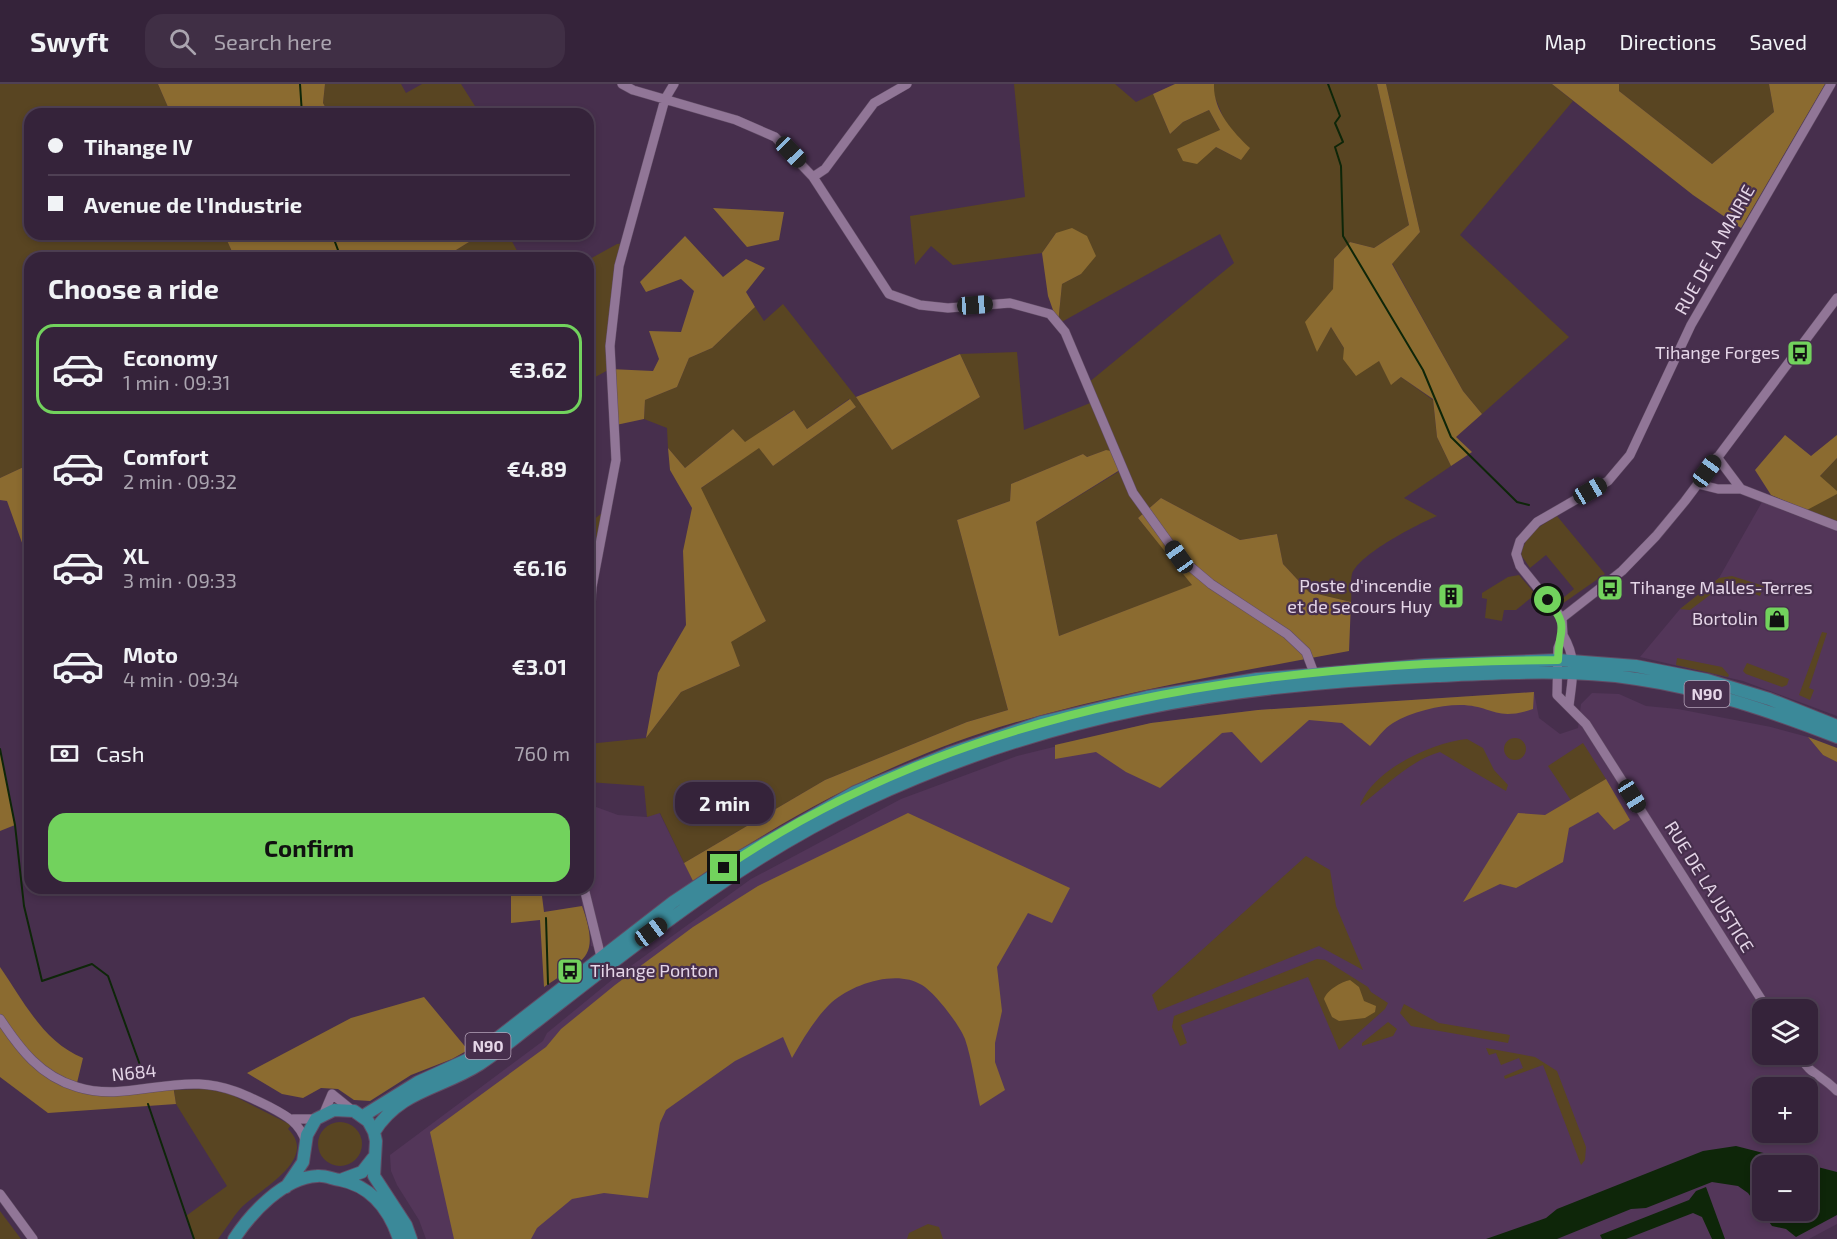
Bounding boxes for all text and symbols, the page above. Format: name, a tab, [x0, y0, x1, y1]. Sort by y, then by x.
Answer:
search box	[145, 14, 565, 68]
text: Swyft	[30, 24, 109, 58]
icon: search	[166, 25, 199, 58]
text: Search here	[214, 28, 332, 54]
text: Map	[1544, 29, 1587, 54]
text: Directions	[1620, 29, 1716, 54]
text: Saved	[1749, 29, 1807, 54]
text: Tihange IV	[84, 133, 193, 159]
car	[772, 133, 810, 171]
street label: RUE DE LA MAIRIE	[1669, 181, 1759, 318]
text: Avenue de l'Industrie	[84, 191, 302, 217]
text: Choose a ride	[48, 272, 219, 304]
car	[956, 295, 994, 315]
bus stop icon: Tihange Forges	[1785, 338, 1815, 368]
place label: Tihange Forges	[1655, 341, 1780, 363]
icon: car	[51, 342, 105, 396]
text: Economy	[123, 344, 218, 370]
text: €3.62	[509, 356, 567, 382]
text: 1 min · 09:31	[123, 370, 230, 394]
icon: car	[51, 441, 105, 495]
text: Comfort	[123, 443, 208, 469]
car	[1689, 451, 1725, 491]
text: €4.89	[507, 455, 567, 481]
text: 2 min · 09:32	[123, 469, 237, 493]
car	[1570, 474, 1610, 508]
car	[1161, 537, 1197, 577]
icon: car	[51, 540, 105, 594]
text: XL	[123, 542, 149, 568]
text: €6.16	[513, 554, 567, 580]
text: 3 min · 09:33	[123, 568, 237, 592]
bus stop icon: Tihange Malles-Terres	[1595, 573, 1625, 603]
place label: Poste d'incendie et de secours Huy	[1287, 574, 1432, 617]
place label: Tihange Malles-Terres	[1630, 576, 1813, 598]
building icon: Poste d'incendie et de secours Huy	[1436, 581, 1466, 611]
route start	[1534, 586, 1561, 613]
shop icon: Bortolin	[1762, 604, 1792, 634]
place label: Bortolin	[1692, 607, 1758, 629]
icon: car	[51, 639, 105, 693]
text: Moto	[123, 641, 178, 667]
text: €3.01	[512, 653, 567, 679]
text: 4 min · 09:34	[123, 667, 239, 691]
road number: N90	[1684, 681, 1730, 707]
icon: cash	[48, 737, 81, 770]
text: Cash	[96, 740, 145, 766]
text: 760 m	[514, 741, 570, 765]
car	[1615, 776, 1649, 816]
callout: 2 min	[674, 781, 774, 823]
text: 2 min	[699, 791, 750, 815]
button: Confirm	[48, 813, 570, 882]
street label: RUE DE LA JUSTICE	[1661, 817, 1759, 956]
route end	[710, 854, 737, 881]
car	[631, 914, 671, 950]
bus stop icon: Tihange Ponton	[555, 956, 585, 986]
place label: Tihange Ponton	[590, 959, 718, 981]
map controls	[1752, 999, 1818, 1221]
button: layers	[1752, 999, 1818, 1065]
road number: N90	[466, 1033, 510, 1059]
street label: N684	[110, 1059, 157, 1085]
button: +	[1752, 1077, 1818, 1143]
button: −	[1752, 1155, 1818, 1221]

